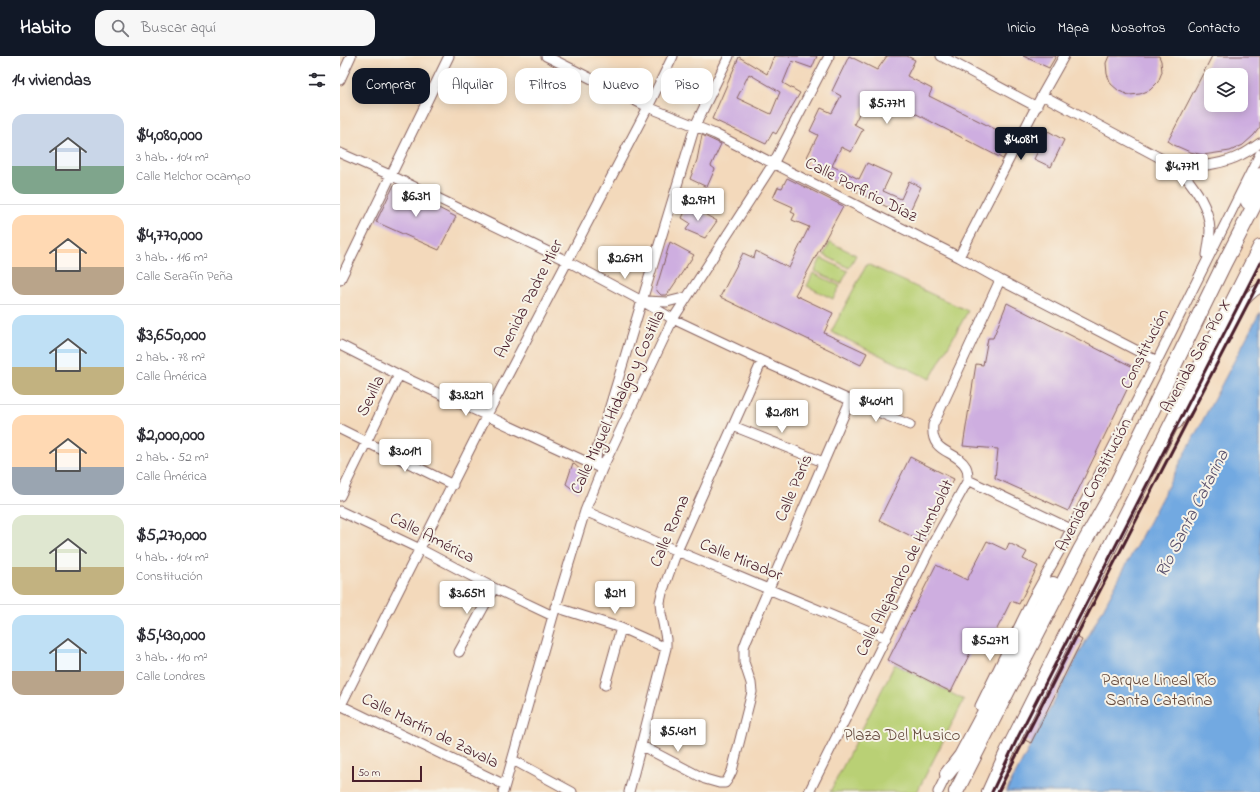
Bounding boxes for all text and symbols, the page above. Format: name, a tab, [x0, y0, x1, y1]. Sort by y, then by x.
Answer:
search box	[95, 10, 375, 46]
text: Habito	[20, 15, 71, 42]
icon: search	[109, 17, 131, 39]
text: Buscar aquí	[141, 17, 216, 39]
text: Inicio	[1007, 18, 1036, 39]
text: Mapa	[1058, 18, 1089, 39]
text: Nosotros	[1111, 18, 1166, 39]
text: Contacto	[1188, 18, 1240, 39]
text: 14 viviendas	[12, 68, 91, 93]
chip: Comprar	[352, 68, 430, 104]
chip: Alquilar	[438, 68, 507, 104]
chip: Filtros	[515, 68, 581, 104]
chip: Nuevo	[589, 68, 653, 104]
chip: Piso	[661, 68, 713, 104]
map controls	[1204, 68, 1248, 112]
button: layers	[1204, 68, 1248, 112]
icon: filters	[306, 69, 328, 91]
pin: $5.77M	[854, 91, 920, 125]
text: $5.77M	[869, 94, 905, 113]
text: $4,080,000	[136, 123, 202, 148]
pin: $4.08M	[988, 127, 1054, 161]
icon: home	[44, 130, 92, 178]
text: $4.08M	[1004, 130, 1038, 149]
text: 3 hab. · 104 m²	[136, 148, 209, 167]
street label: Calle Porfirio Díaz	[800, 151, 922, 230]
pin: $4.77M	[1149, 154, 1215, 188]
text: $4.77M	[1165, 157, 1199, 176]
text: Calle Melchor Ocampo	[136, 167, 251, 186]
pin: $6.3M	[388, 184, 444, 218]
text: $6.3M	[401, 187, 431, 206]
pin: $2.97M	[665, 188, 731, 222]
text: $2.97M	[681, 191, 715, 210]
text: $4,770,000	[136, 223, 203, 248]
icon: home	[44, 231, 92, 279]
street label: Avenida Padre Mier	[488, 235, 570, 363]
pin: $2.67M	[592, 246, 658, 280]
text: 3 hab. · 116 m²	[136, 248, 208, 267]
text: $2.67M	[607, 249, 643, 268]
text: Calle Serafín Peña	[136, 267, 233, 286]
street label: Avenida San Pío X	[1154, 294, 1238, 418]
street label: Constitución	[1114, 304, 1176, 394]
street label: Calle Miguel Hidalgo y Costilla	[564, 306, 674, 499]
text: $3,650,000	[136, 323, 206, 348]
icon: home	[44, 331, 92, 379]
text: 2 hab. · 78 m²	[136, 348, 205, 367]
text: Calle América	[136, 367, 207, 386]
street label: Sevilla	[350, 371, 392, 421]
pin: $3.82M	[433, 383, 499, 417]
text: $3.82M	[448, 386, 484, 405]
pin: $4.04M	[843, 389, 909, 423]
text: $4.04M	[859, 392, 893, 411]
pin: $2.18M	[749, 400, 815, 434]
text: $2.18M	[765, 403, 799, 422]
street label: Avenida Constitución	[1050, 414, 1138, 556]
text: $2,000,000	[136, 423, 205, 448]
icon: home	[44, 431, 92, 479]
pin: $3.01M	[372, 439, 438, 473]
text: $3.01M	[388, 442, 422, 461]
water label: Río Santa Catarina	[1150, 445, 1237, 582]
text: 2 hab. · 52 m²	[136, 448, 209, 467]
street label: Calle París	[769, 450, 819, 526]
text: Calle América	[136, 467, 207, 486]
street label: Calle Alejandro de Humboldt	[849, 475, 961, 661]
street label: Calle Roma	[644, 491, 696, 571]
street label: Calle América	[385, 506, 479, 570]
text: $5,270,000	[136, 523, 207, 548]
icon: home	[44, 531, 92, 579]
street label: Calle Mirador	[696, 532, 787, 588]
text: 4 hab. · 104 m²	[136, 548, 209, 567]
text: Constitución	[136, 567, 203, 586]
pin: $3.65M	[434, 581, 500, 615]
pin: $2M	[596, 581, 634, 615]
text: $3.65M	[449, 584, 485, 603]
text: $2M	[604, 584, 626, 603]
text: $5,430,000	[136, 623, 205, 648]
pin: $5.27M	[957, 628, 1023, 662]
icon: home	[44, 631, 92, 679]
text: $5.27M	[971, 631, 1009, 650]
text: 3 hab. · 110 m²	[136, 648, 208, 667]
text: Calle Londres	[136, 667, 205, 686]
park label: Parque Lineal Río Santa Catarina	[1102, 668, 1217, 713]
street label: Calle Martín de Zavala	[357, 687, 503, 775]
pin: $5.43M	[645, 719, 711, 753]
text: $5.43M	[660, 722, 696, 741]
park label: Plaza Del Musico	[844, 723, 961, 748]
scale bar	[352, 764, 422, 783]
text: 50 m	[358, 765, 380, 781]

